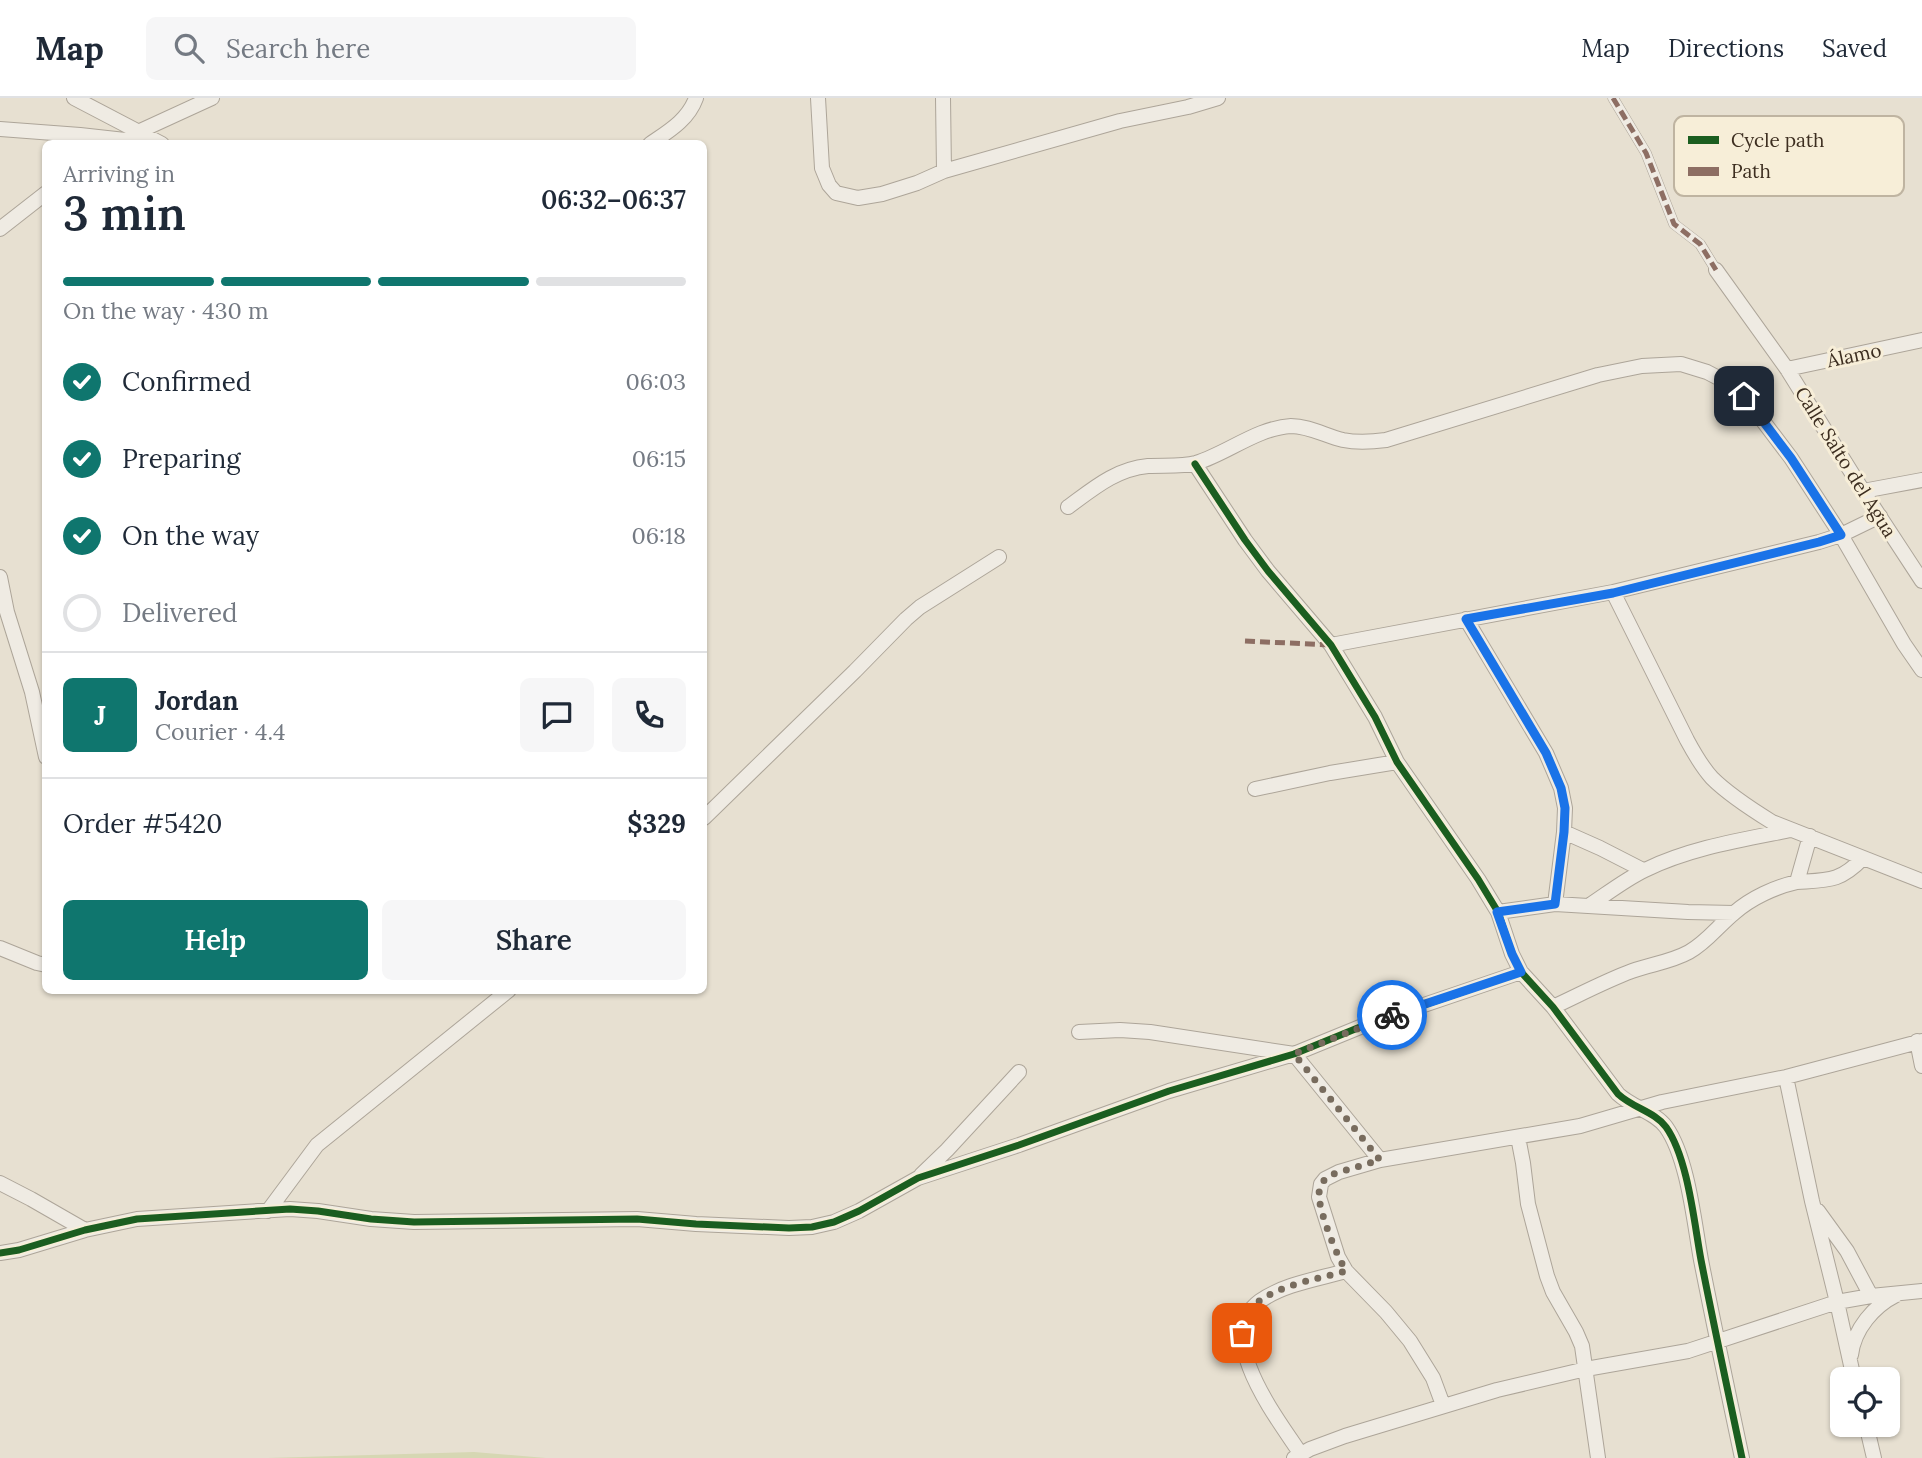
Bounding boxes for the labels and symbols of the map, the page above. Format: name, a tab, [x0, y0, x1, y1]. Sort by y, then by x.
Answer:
legend	[1674, 116, 1904, 196]
text: Cycle path	[1731, 128, 1824, 152]
text: Path	[1731, 159, 1771, 183]
street label: Álamo	[1824, 338, 1883, 373]
pin	[1714, 366, 1774, 426]
street label: Calle Salto del Agua	[1790, 382, 1902, 542]
courier	[1357, 980, 1427, 1050]
pin	[1212, 1303, 1272, 1363]

